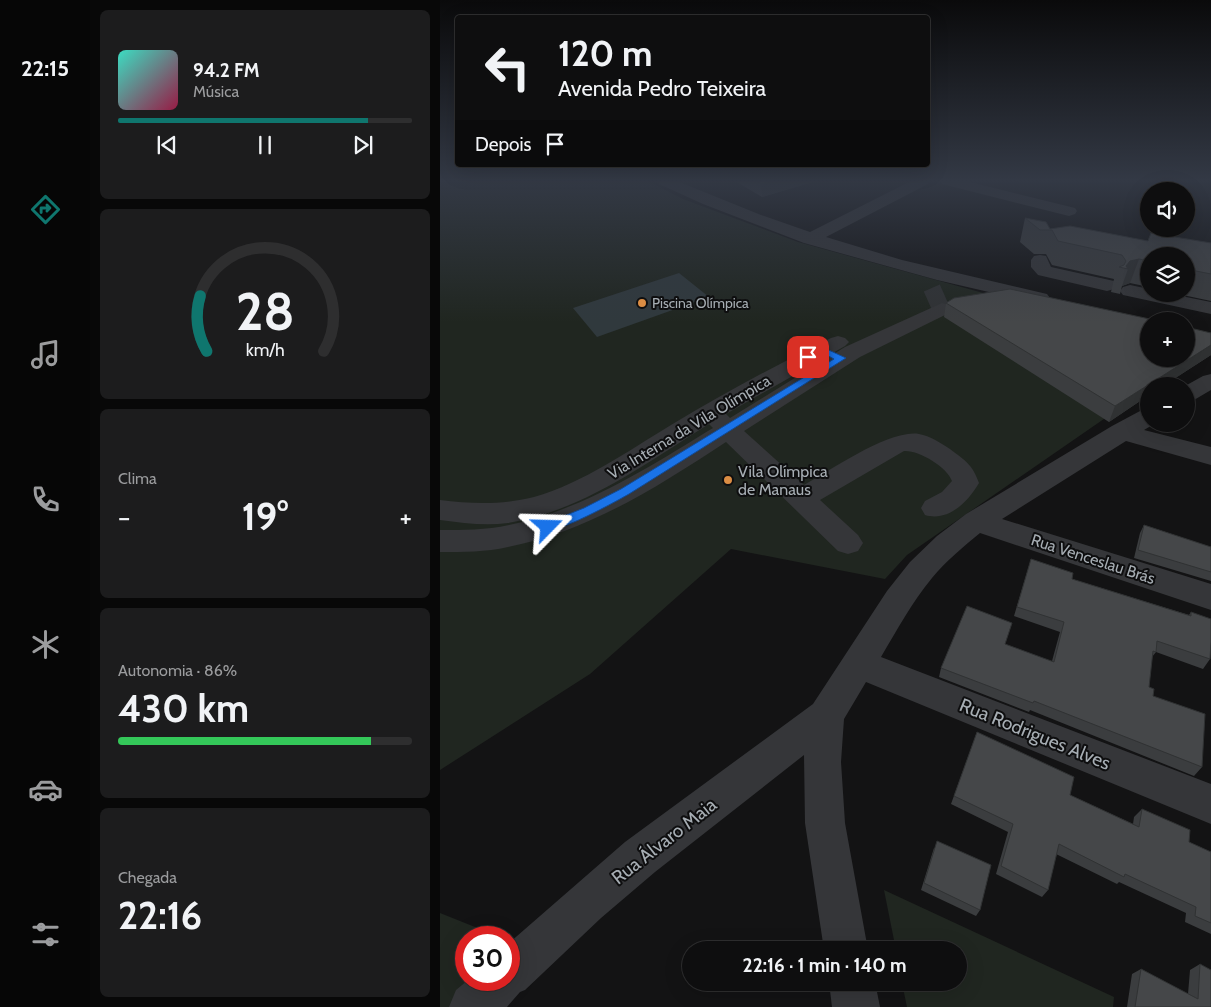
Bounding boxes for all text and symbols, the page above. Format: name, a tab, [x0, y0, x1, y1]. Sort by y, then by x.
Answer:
text: 120 m	[558, 32, 652, 75]
icon: left	[475, 35, 540, 100]
text: 22:15	[21, 55, 69, 82]
text: 94.2 FM	[193, 59, 260, 82]
text: Avenida Pedro Teixeira	[558, 75, 766, 102]
text: Música	[193, 82, 239, 101]
icon: arrive	[541, 130, 569, 158]
icon: previous	[153, 131, 181, 159]
icon: pause	[251, 131, 279, 159]
icon: next	[349, 131, 377, 159]
text: Depois	[475, 133, 531, 156]
map controls	[1140, 182, 1195, 432]
button: sound	[1140, 182, 1195, 237]
icon: directions	[28, 192, 63, 227]
button: layers	[1140, 247, 1195, 302]
text: 28	[236, 280, 294, 343]
place label: Piscina Olímpica	[652, 294, 749, 312]
marker: Piscina Olímpica	[636, 297, 648, 309]
button: +	[1140, 312, 1195, 367]
pin	[787, 336, 829, 378]
icon: music	[28, 337, 63, 372]
text: km/h	[245, 339, 285, 360]
icon: arrive	[794, 343, 822, 371]
street label: Via Interna da Vila Olímpica	[604, 371, 774, 483]
button: −	[1140, 377, 1195, 432]
place label: Vila Olímpica de Manaus	[738, 462, 828, 499]
text: Clima	[118, 469, 157, 488]
marker: Vila Olímpica de Manaus	[722, 474, 734, 486]
icon: phone	[28, 482, 63, 517]
text: 19°	[242, 493, 288, 540]
text: −	[118, 500, 130, 534]
text: +	[400, 500, 412, 534]
position arrow	[521, 500, 573, 552]
street label: Rua Venceslau Brás	[1029, 530, 1158, 588]
icon: climate	[28, 627, 63, 662]
text: Autonomia · 86%	[118, 661, 237, 680]
text: 430 km	[118, 685, 249, 732]
street label: Rua Rodrigues Alves	[956, 693, 1114, 775]
icon: car	[28, 772, 63, 807]
street label: Rua Álvaro Maia	[606, 792, 721, 889]
text: Chegada	[118, 868, 177, 887]
text: 22:16	[118, 892, 202, 939]
icon: filters	[28, 917, 63, 952]
speed limit sign: 30	[455, 926, 520, 991]
text: 22:16 · 1 min · 140 m	[743, 954, 906, 977]

